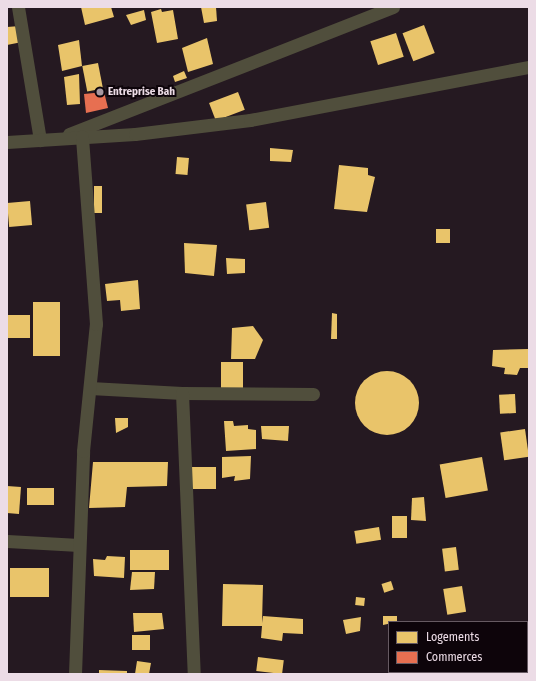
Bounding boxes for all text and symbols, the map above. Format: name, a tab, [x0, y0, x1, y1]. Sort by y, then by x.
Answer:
place label: Entreprise Bah	[108, 85, 175, 99]
marker: Entreprise Bah	[95, 87, 105, 97]
legend	[388, 621, 528, 673]
text: Logements	[426, 630, 479, 644]
text: Commerces	[426, 650, 482, 664]

